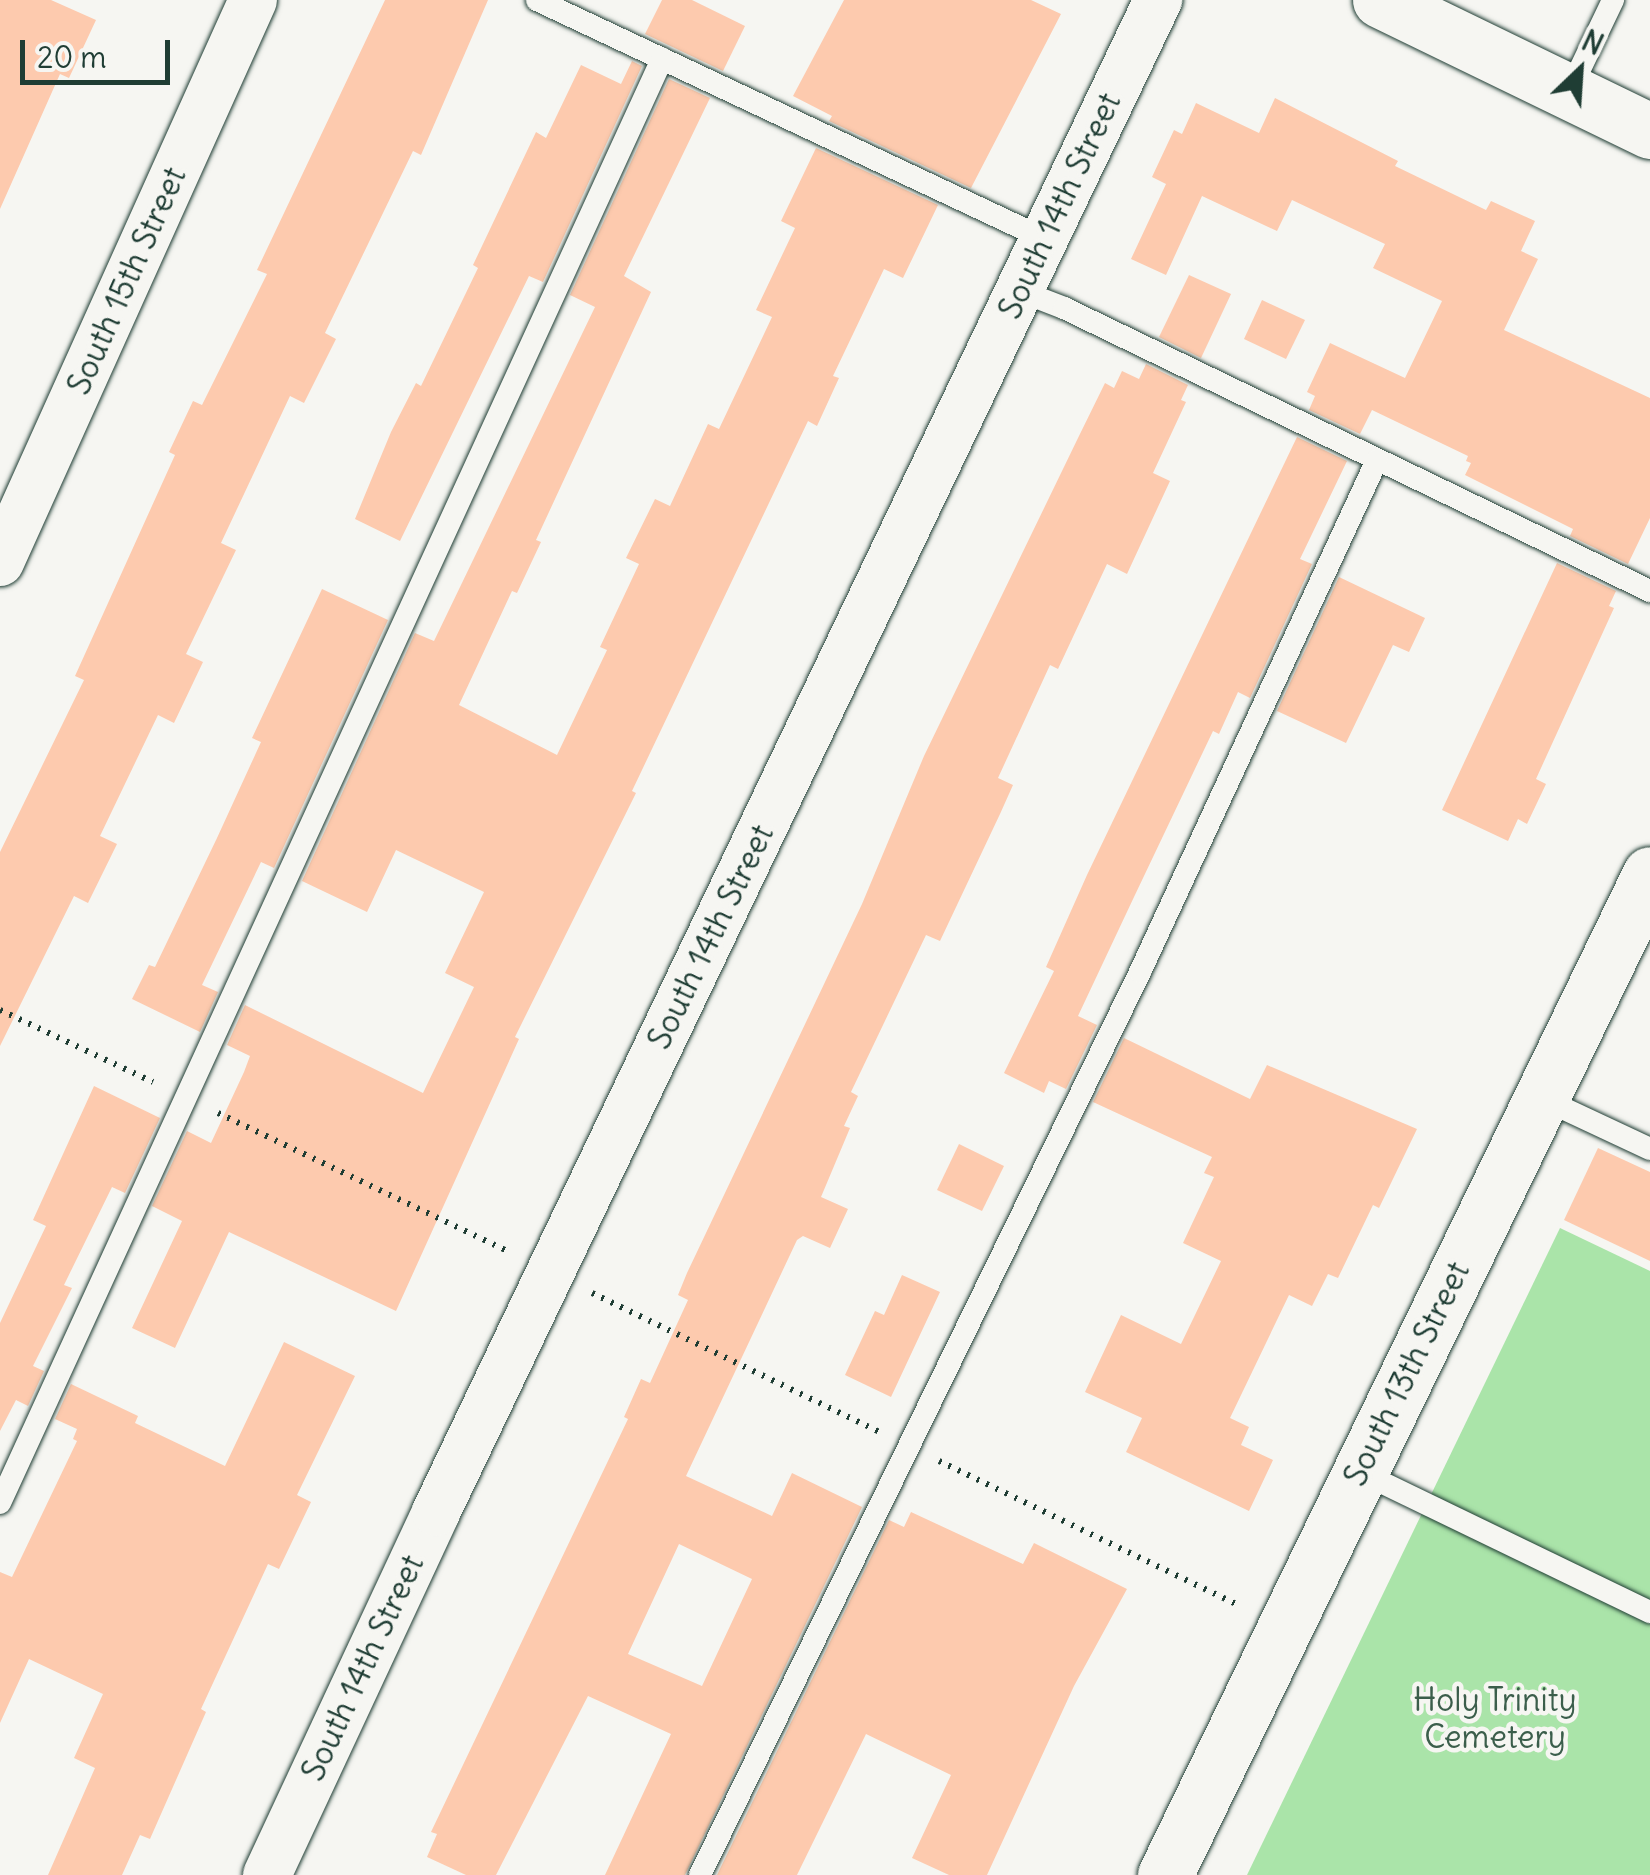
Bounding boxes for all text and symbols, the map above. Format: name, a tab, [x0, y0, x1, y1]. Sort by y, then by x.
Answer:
scale bar	[25, 20, 175, 82]
north arrow	[1530, 20, 1630, 120]
text: N	[1576, 22, 1609, 63]
text: 20 m	[37, 38, 107, 76]
street label: South 14th Street	[991, 87, 1129, 325]
street label: South 15th Street	[60, 161, 194, 401]
street label: South 14th Street	[640, 819, 782, 1055]
street label: South 13th Street	[1336, 1256, 1478, 1492]
street label: South 14th Street	[294, 1549, 432, 1787]
park label: Holy Trinity Cemetery	[1413, 1682, 1577, 1757]

